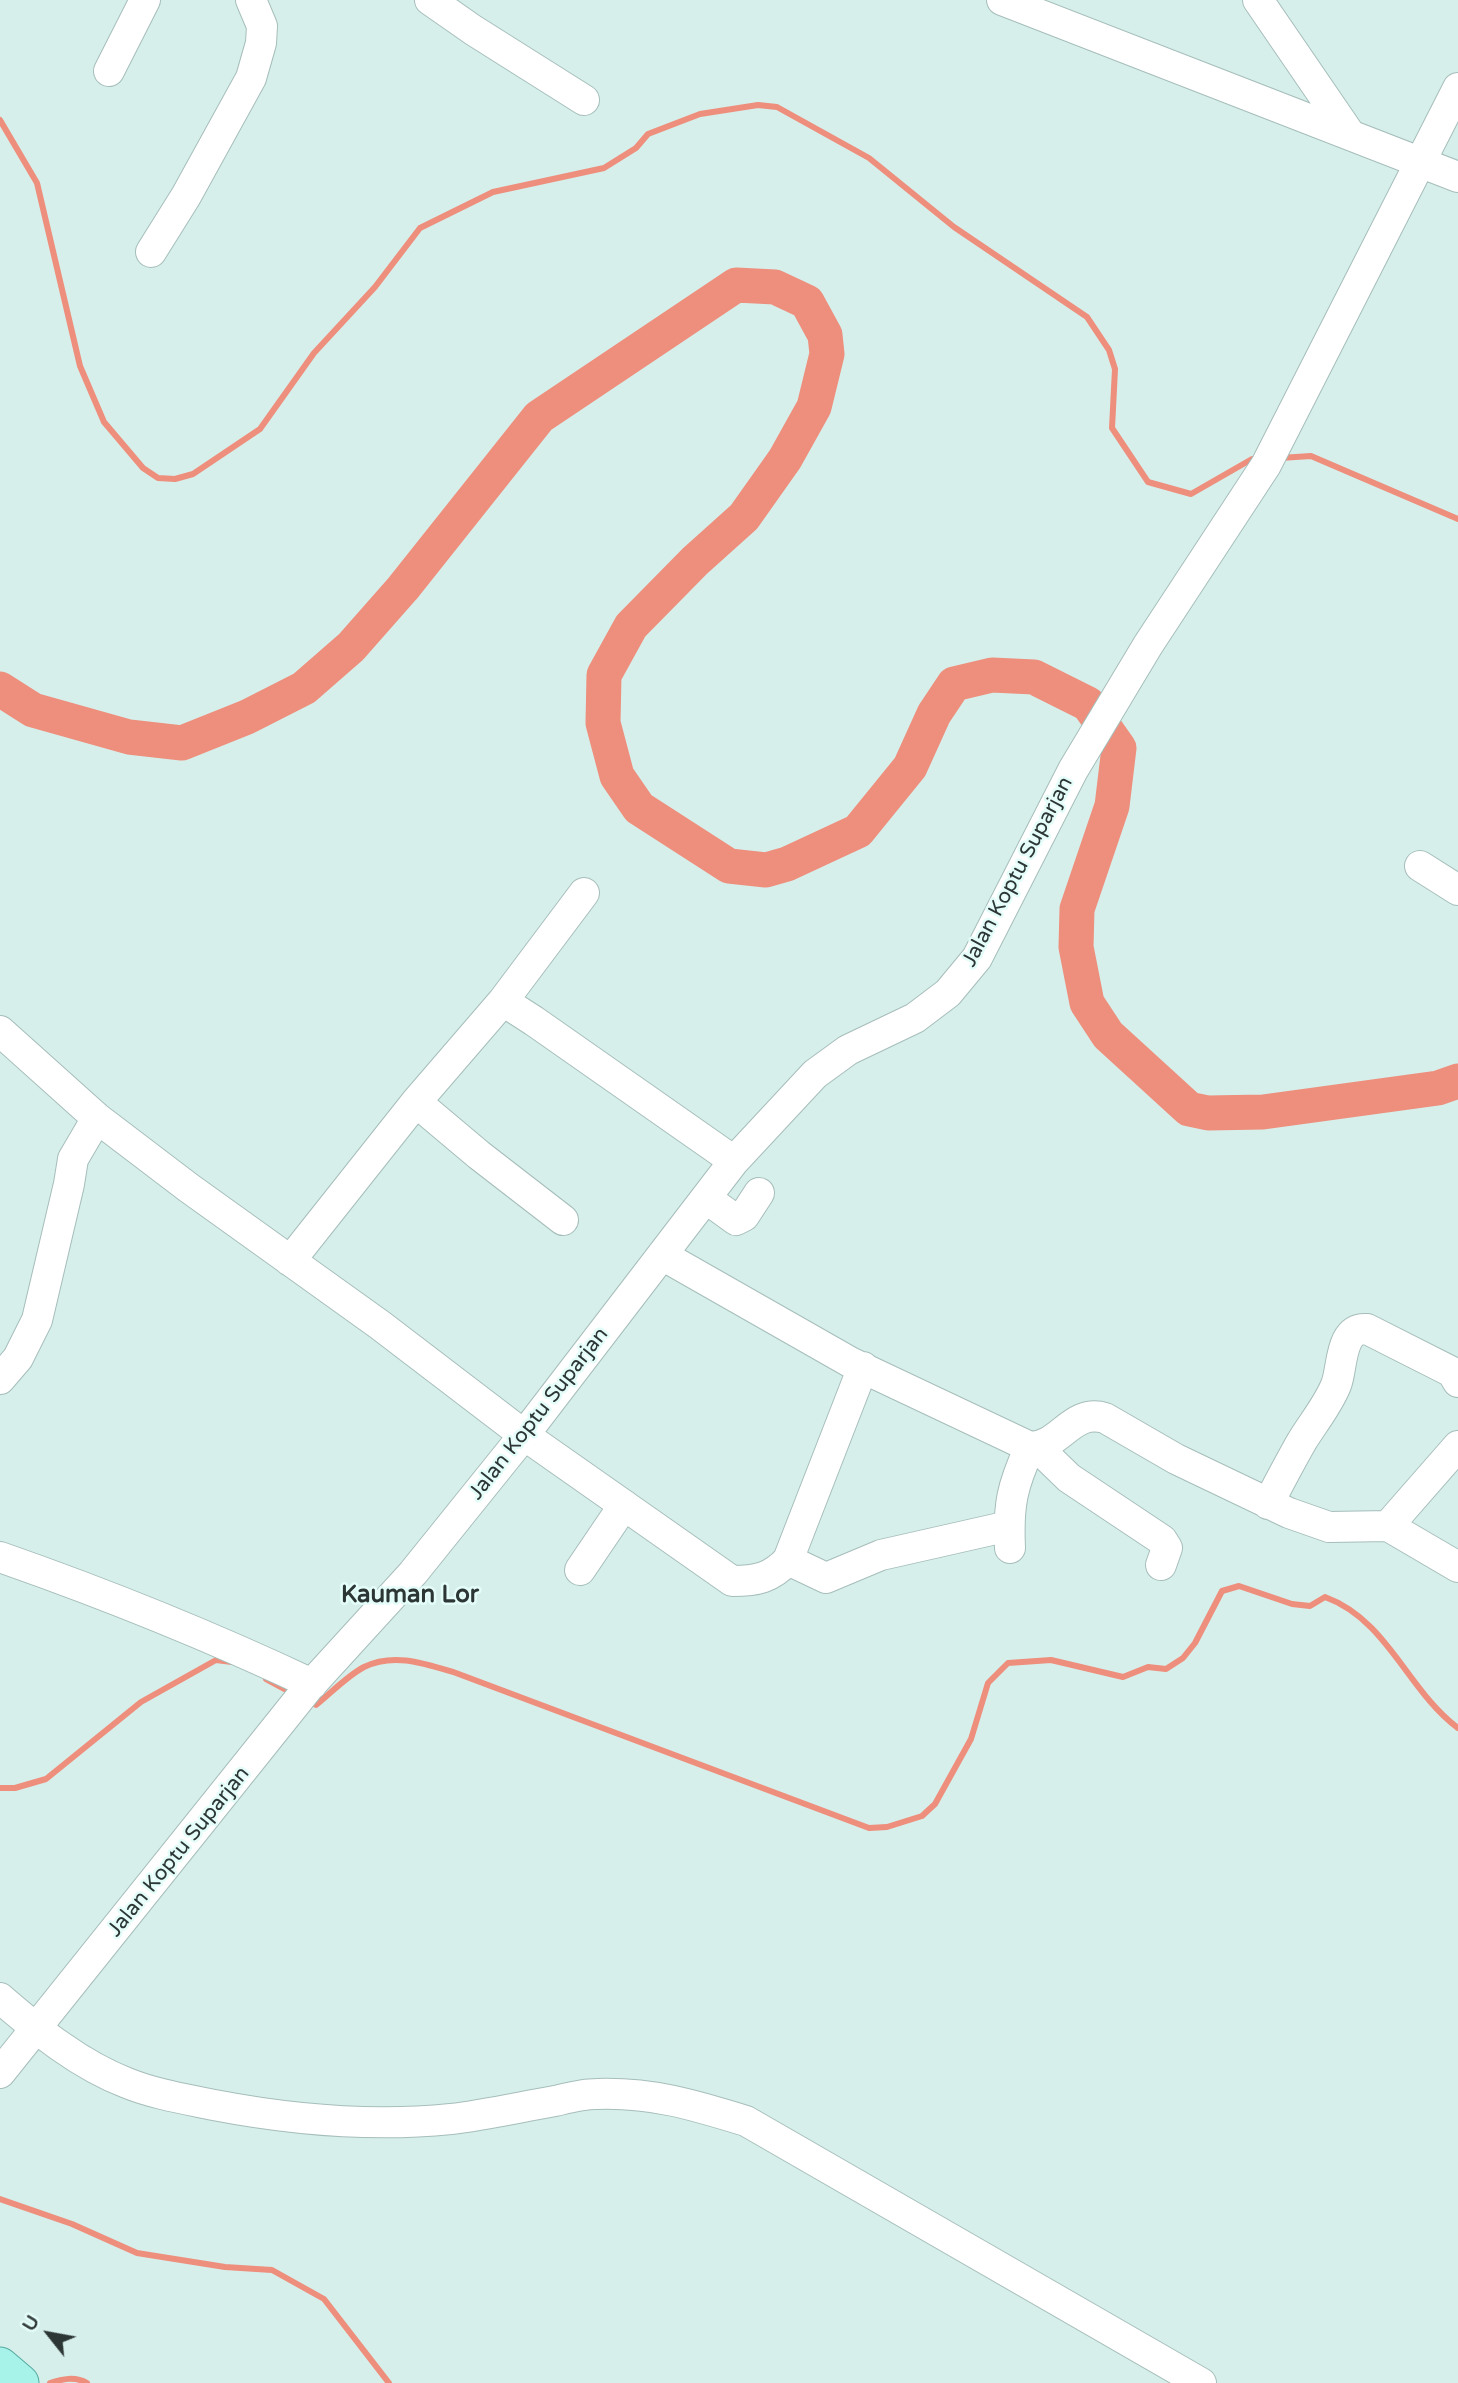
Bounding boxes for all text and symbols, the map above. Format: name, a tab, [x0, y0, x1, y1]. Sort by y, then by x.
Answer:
street label: Jalan Koptu Suparjan	[957, 773, 1079, 971]
street label: Jalan Koptu Suparjan	[464, 1323, 614, 1505]
district label: Kauman Lor	[341, 1582, 479, 1610]
street label: Jalan Koptu Suparjan	[103, 1762, 255, 1942]
north arrow	[14, 2299, 84, 2369]
text: U	[18, 2311, 44, 2335]

